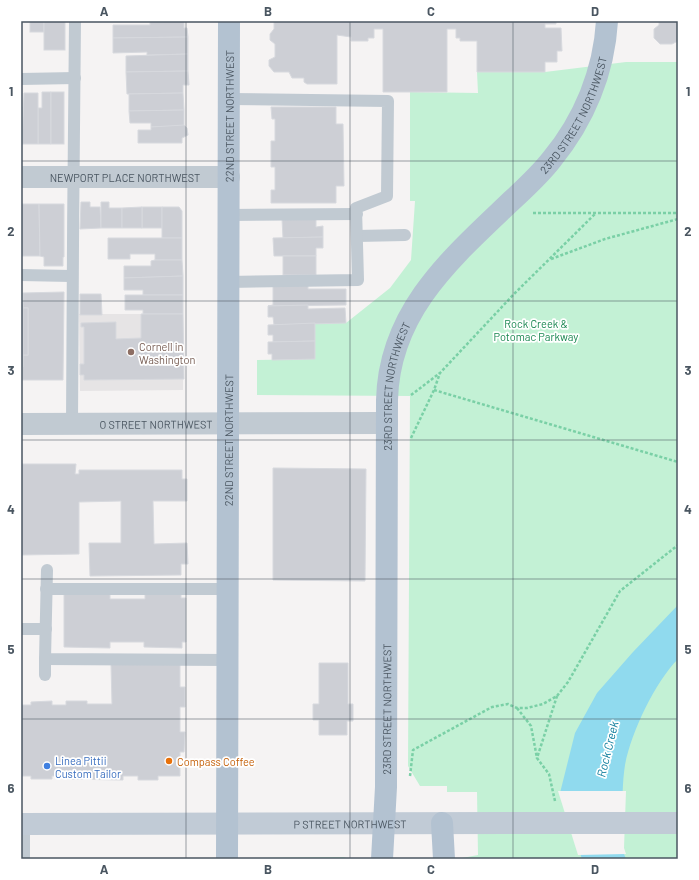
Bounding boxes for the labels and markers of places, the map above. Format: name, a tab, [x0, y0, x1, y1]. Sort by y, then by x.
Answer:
place label: Cornell in Washington	[139, 340, 195, 366]
marker: Cornell in Washington	[126, 347, 136, 357]
place label: Linea Pittii Custom Tailor	[55, 754, 121, 780]
place label: Compass Coffee	[177, 755, 255, 768]
marker: Compass Coffee	[164, 756, 174, 766]
marker: Linea Pittii Custom Tailor	[42, 761, 52, 771]

